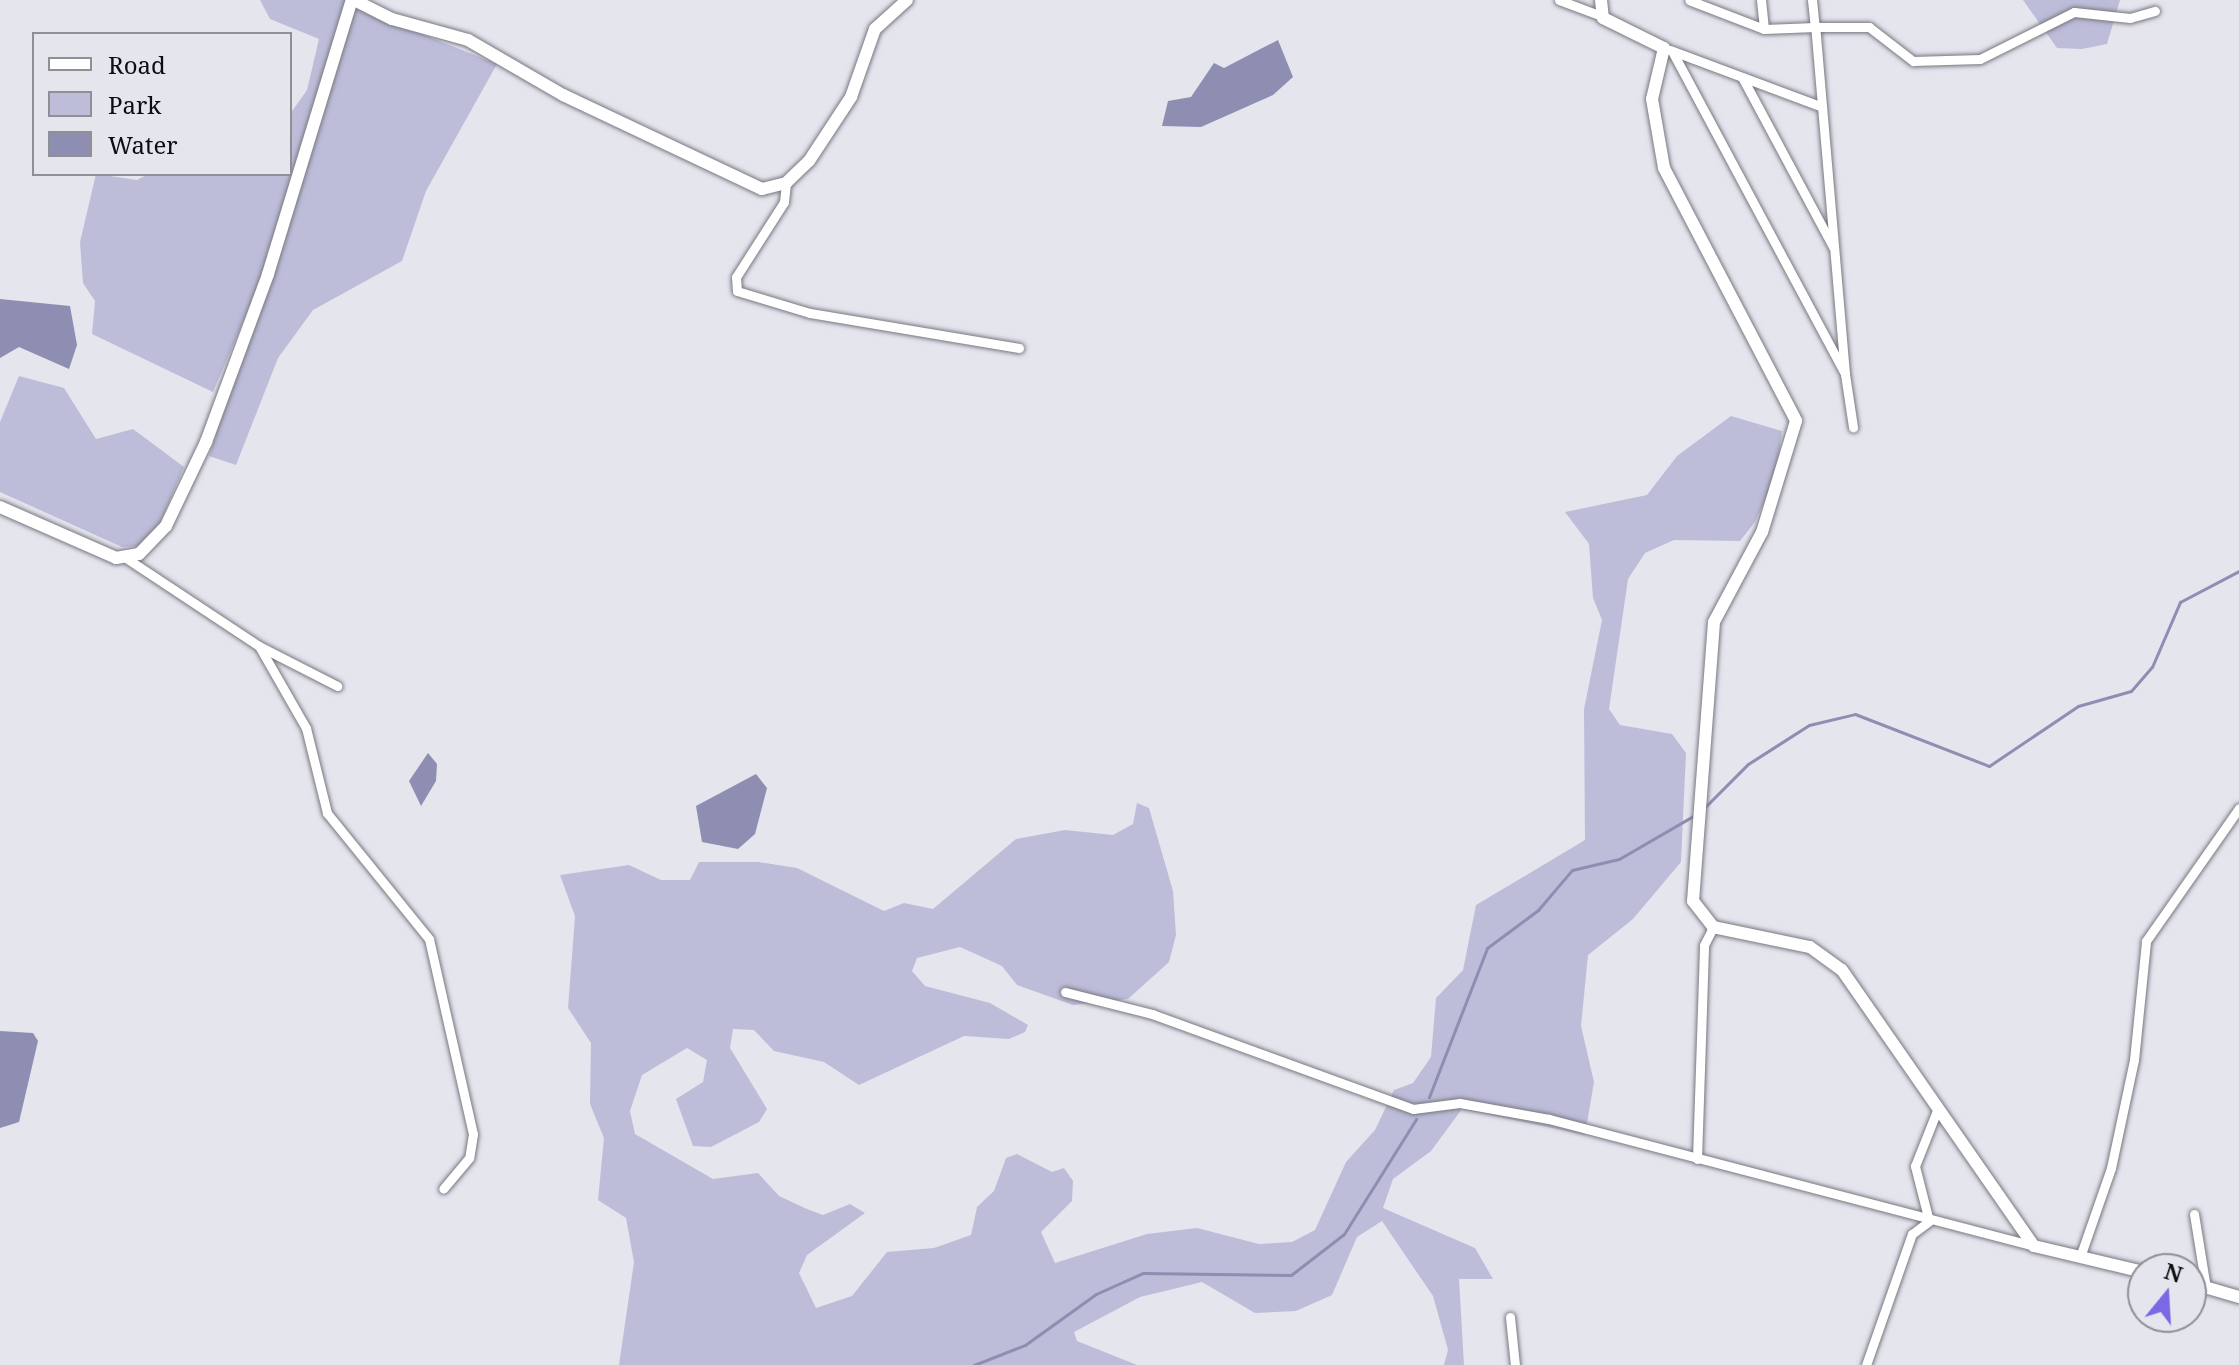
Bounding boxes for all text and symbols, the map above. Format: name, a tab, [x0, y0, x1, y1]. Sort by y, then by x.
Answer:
legend	[32, 32, 292, 176]
text: Road	[108, 48, 166, 81]
text: Park	[108, 88, 161, 121]
text: Water	[108, 128, 178, 161]
north arrow	[2127, 1253, 2207, 1333]
text: N	[2161, 1255, 2187, 1289]

